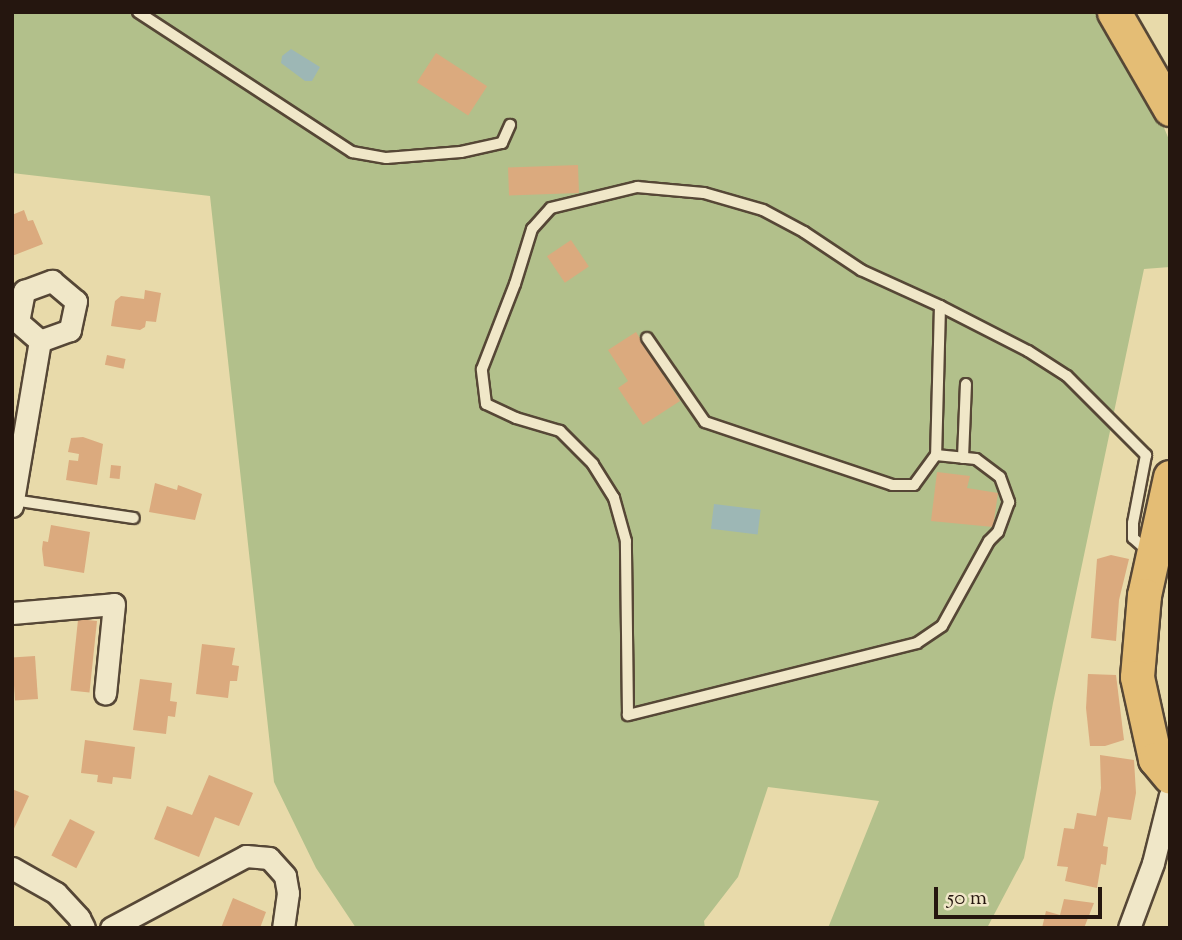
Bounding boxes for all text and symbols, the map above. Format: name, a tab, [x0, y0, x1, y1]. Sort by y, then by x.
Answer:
scale bar	[937, 874, 1105, 918]
text: 50 m	[947, 884, 987, 914]

